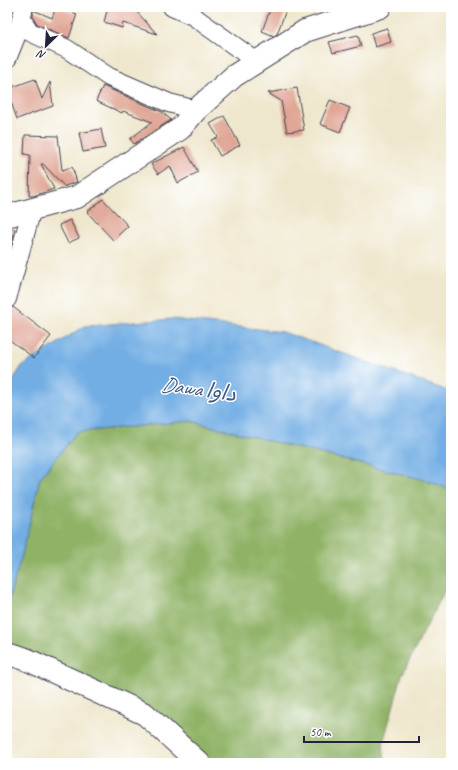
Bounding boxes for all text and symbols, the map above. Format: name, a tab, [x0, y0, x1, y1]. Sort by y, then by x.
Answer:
north arrow	[26, 26, 66, 66]
text: N	[34, 46, 48, 63]
water label: Dawa داوا	[160, 371, 238, 407]
scale bar	[304, 718, 419, 744]
text: 50 m	[310, 724, 332, 740]

